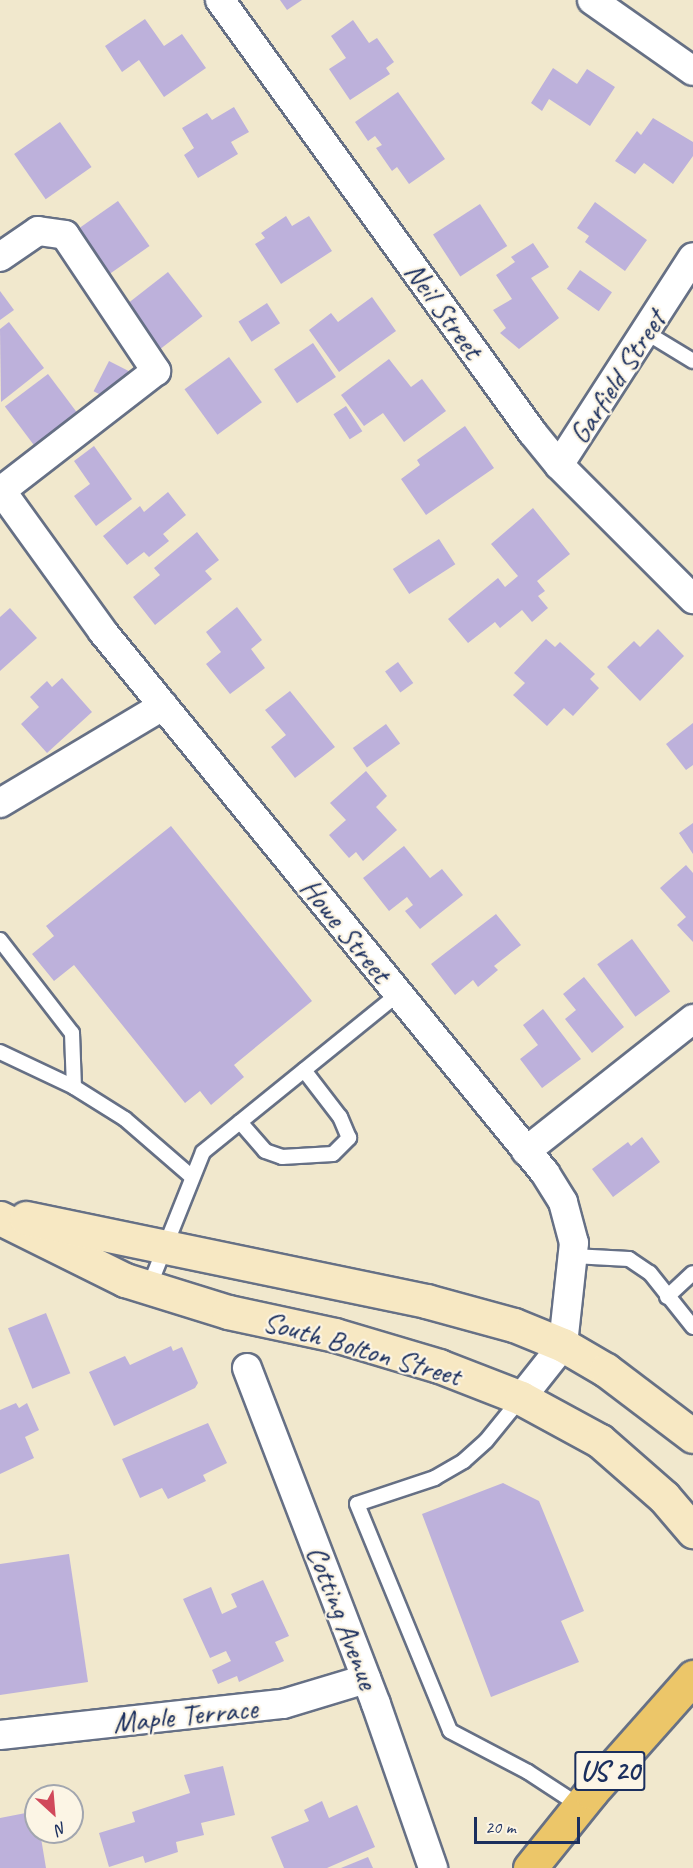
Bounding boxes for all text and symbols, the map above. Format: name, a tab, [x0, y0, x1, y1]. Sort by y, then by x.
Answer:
street label: Neil Street	[397, 254, 491, 366]
street label: Garfield Street	[561, 304, 673, 450]
street label: Howe Street	[293, 870, 399, 990]
street label: South Bolton Street	[259, 1302, 465, 1394]
street label: Cotting Avenue	[299, 1540, 387, 1694]
street label: Maple Terrace	[112, 1690, 258, 1740]
road number: US 20	[574, 1746, 646, 1796]
north arrow	[24, 1784, 84, 1844]
scale bar	[477, 1805, 584, 1843]
text: 20 m	[485, 1816, 516, 1838]
text: N	[52, 1817, 70, 1840]

